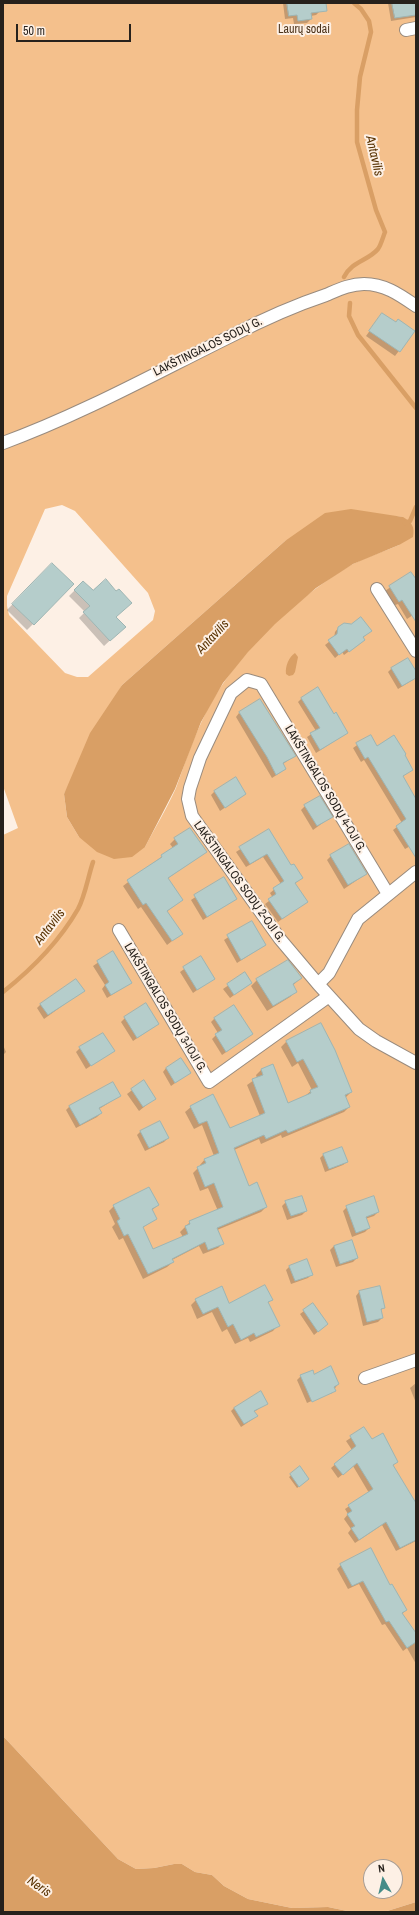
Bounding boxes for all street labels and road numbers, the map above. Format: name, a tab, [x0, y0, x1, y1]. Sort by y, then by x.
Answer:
street label: LAKŠTINGALOS SODŲ G.	[151, 314, 265, 380]
street label: LAKŠTINGALOS SODŲ 4-OJI G.	[281, 723, 369, 855]
street label: LAKŠTINGALOS SODŲ 2-OJI G.	[190, 819, 288, 945]
street label: LAKŠTINGALOS SODŲ 3-IOJI G.	[121, 941, 209, 1075]

